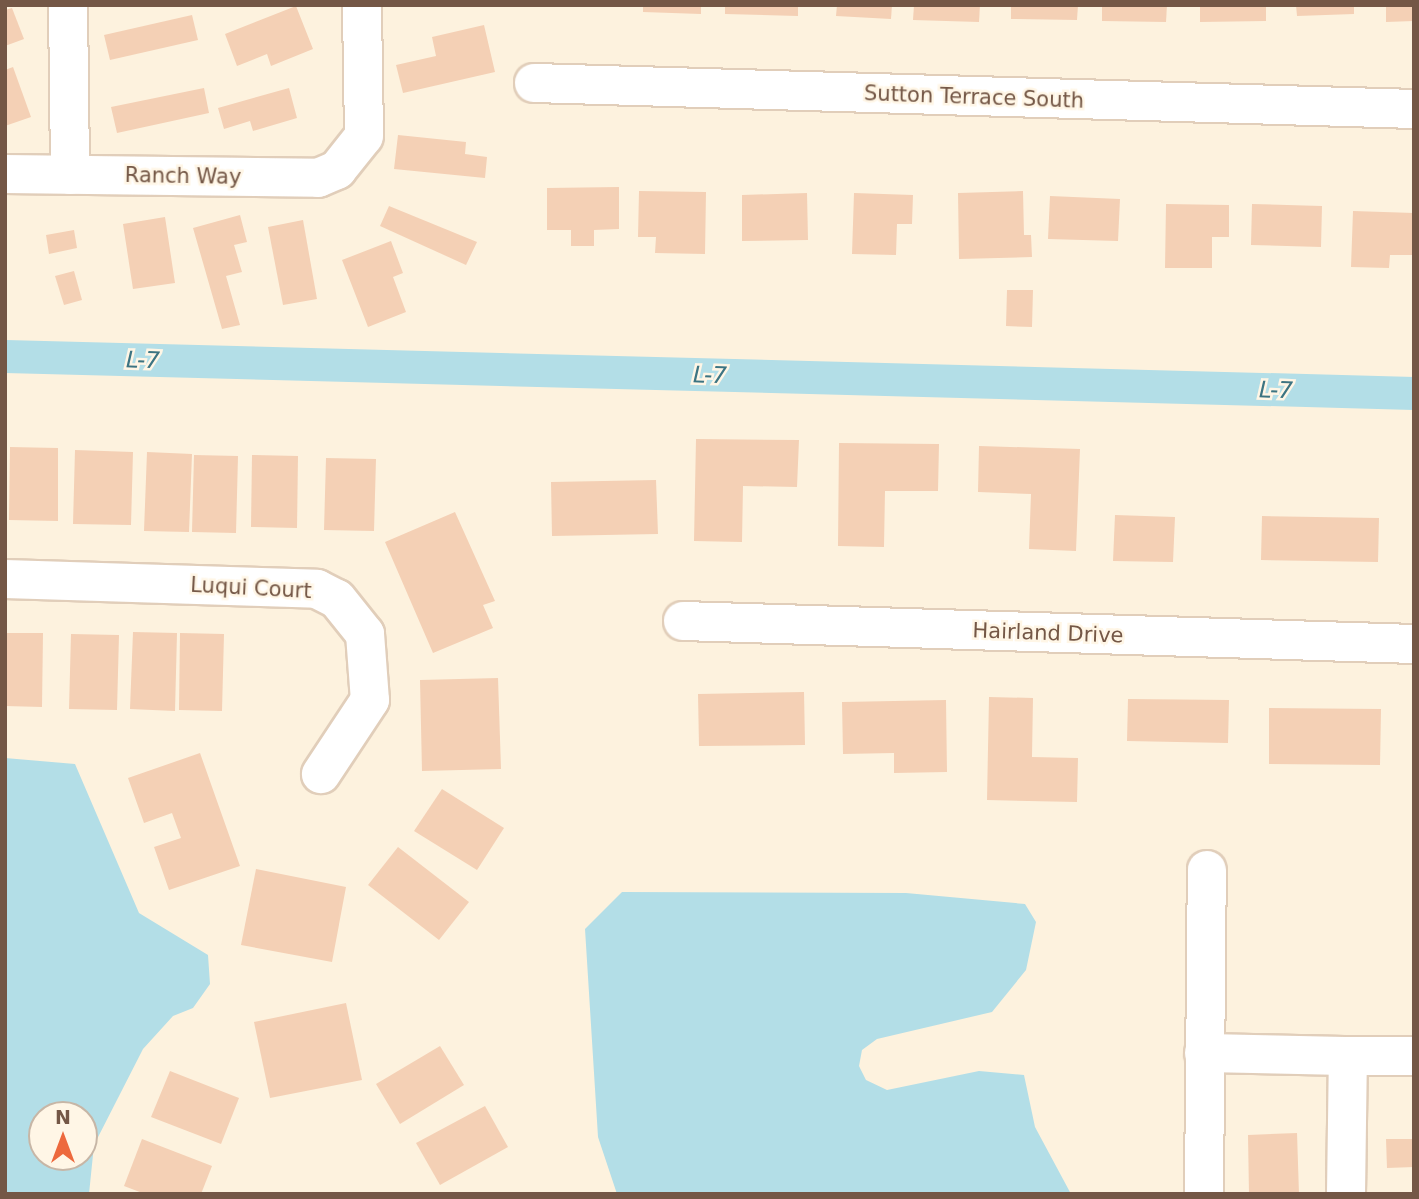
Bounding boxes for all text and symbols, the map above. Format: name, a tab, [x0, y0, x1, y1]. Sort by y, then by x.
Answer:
street label: Sutton Terrace South	[864, 81, 1084, 113]
street label: Ranch Way	[125, 162, 241, 190]
water label: L-7	[126, 346, 160, 374]
water label: L-7	[693, 361, 727, 389]
water label: L-7	[1259, 376, 1293, 404]
street label: Luqui Court	[190, 572, 312, 604]
street label: Hairland Drive	[972, 618, 1124, 648]
north arrow	[28, 1101, 98, 1171]
text: N	[55, 1106, 71, 1128]

